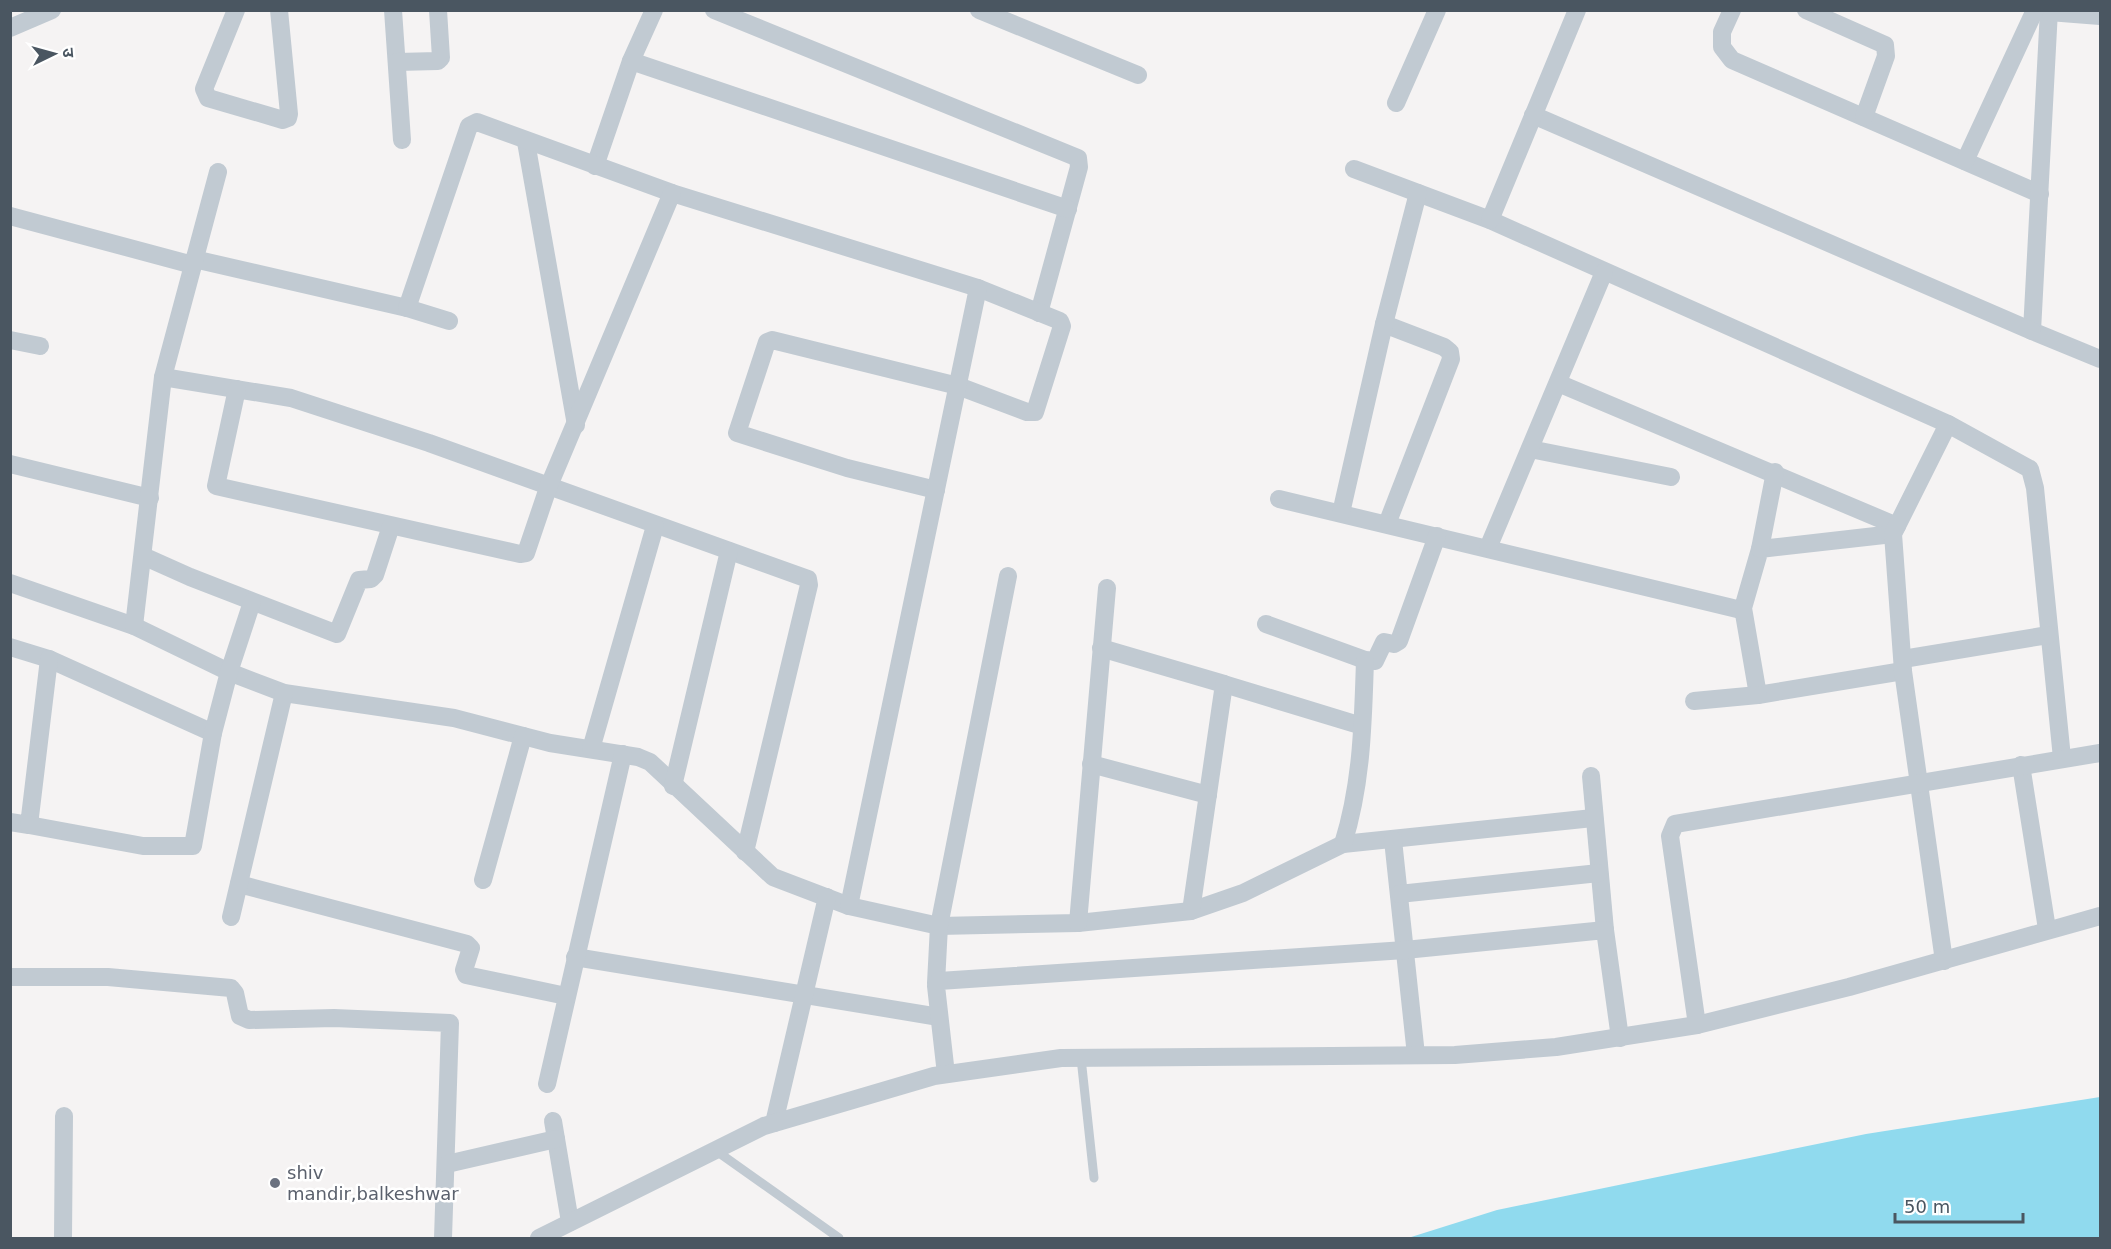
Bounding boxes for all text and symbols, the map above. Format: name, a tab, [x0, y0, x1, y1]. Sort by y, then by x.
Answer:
north arrow	[24, 24, 84, 84]
text: उ	[59, 47, 78, 59]
place label: shiv mandir,balkeshwar	[287, 1162, 459, 1204]
marker: shiv mandir,balkeshwar	[268, 1176, 282, 1190]
scale bar	[1895, 1186, 2022, 1224]
text: 50 m	[1904, 1196, 1950, 1217]

